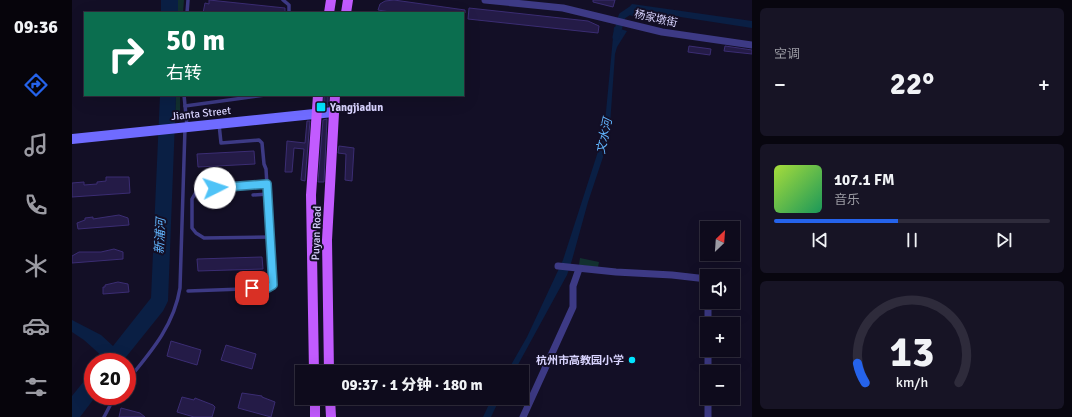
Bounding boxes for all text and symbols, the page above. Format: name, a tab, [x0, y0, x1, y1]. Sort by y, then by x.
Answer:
street label: 杨家墩街	[633, 7, 679, 30]
text: 09:36	[14, 16, 58, 38]
text: 50 m	[166, 24, 225, 58]
icon: right	[100, 28, 152, 80]
text: 空调	[774, 46, 800, 62]
text: 右转	[166, 62, 202, 84]
text: 22°	[890, 66, 934, 103]
icon: directions	[22, 71, 50, 99]
text: −	[774, 71, 786, 98]
text: +	[1038, 71, 1050, 98]
marker: Yangjiadun	[315, 101, 327, 113]
place label: Yangjiadun	[329, 101, 383, 114]
street label: Jianta Street	[171, 104, 232, 123]
water label: 文水河	[593, 115, 616, 155]
icon: music	[22, 131, 50, 159]
position arrow	[194, 167, 236, 209]
text: 107.1 FM	[834, 171, 895, 189]
icon: phone	[22, 191, 50, 219]
text: 音乐	[834, 192, 860, 208]
street label: Puyan Road	[309, 205, 324, 261]
water label: 新浦河	[152, 216, 169, 254]
north arrow	[700, 221, 740, 261]
map controls	[700, 221, 740, 405]
icon: previous	[809, 229, 831, 251]
icon: pause	[901, 229, 923, 251]
icon: next	[993, 229, 1015, 251]
icon: climate	[22, 252, 50, 280]
button: sound	[700, 269, 740, 309]
pin	[235, 271, 269, 305]
icon: arrive	[241, 277, 263, 299]
icon: car	[22, 312, 50, 340]
button: +	[700, 317, 740, 357]
text: 13	[890, 327, 934, 378]
speed limit sign: 20	[84, 353, 136, 405]
place label: 杭州市高教园小学	[536, 354, 624, 367]
marker: 杭州市高教园小学	[627, 355, 637, 365]
button: −	[700, 365, 740, 405]
icon: filters	[22, 373, 50, 401]
text: km/h	[896, 373, 928, 390]
text: 09:37 · 1 分钟 · 180 m	[341, 376, 483, 394]

